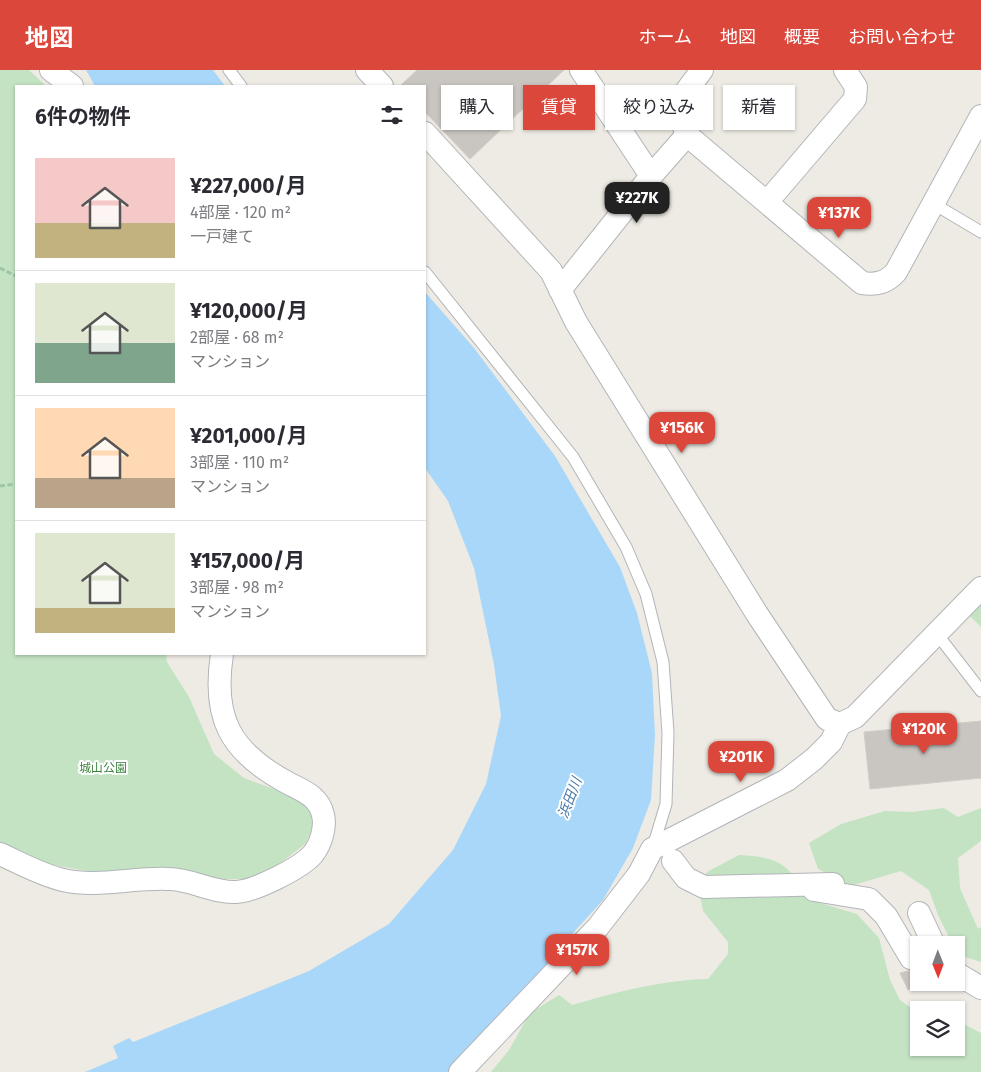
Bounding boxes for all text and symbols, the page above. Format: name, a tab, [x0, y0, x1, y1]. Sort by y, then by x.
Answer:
text: 地図	[25, 24, 73, 52]
text: ホーム	[639, 26, 692, 48]
text: 地図	[720, 26, 756, 48]
text: 概要	[784, 26, 820, 48]
text: お問い合わせ	[848, 26, 956, 48]
chip: 購入	[441, 85, 513, 130]
chip: 賃貸	[523, 85, 595, 130]
chip: 絞り込み	[605, 85, 713, 130]
chip: 新着	[723, 85, 795, 130]
icon: filters	[378, 101, 406, 129]
text: 6件の物件	[35, 104, 131, 130]
text: ¥227,000/月	[190, 173, 306, 199]
icon: home	[75, 178, 135, 238]
pin: ¥227K	[602, 182, 672, 224]
text: ¥227K	[616, 188, 658, 207]
pin: ¥137K	[804, 196, 874, 239]
text: 4部屋 · 120 m²	[190, 203, 291, 222]
text: ¥137K	[818, 203, 860, 222]
text: 一戸建て	[190, 227, 254, 246]
text: ¥120,000/月	[190, 298, 308, 324]
icon: home	[75, 303, 135, 363]
text: 2部屋 · 68 m²	[190, 328, 284, 347]
text: マンション	[190, 352, 270, 371]
pin: ¥156K	[647, 412, 717, 454]
text: ¥156K	[660, 418, 704, 437]
text: ¥201,000/月	[190, 423, 308, 449]
icon: home	[75, 428, 135, 488]
text: 3部屋 · 110 m²	[190, 453, 289, 472]
text: マンション	[190, 477, 270, 496]
text: ¥157,000/月	[190, 548, 305, 574]
icon: home	[75, 553, 135, 613]
text: 3部屋 · 98 m²	[190, 578, 284, 597]
text: マンション	[190, 602, 270, 621]
pin: ¥120K	[889, 712, 959, 755]
text: ¥120K	[902, 719, 946, 738]
pin: ¥201K	[706, 740, 776, 783]
text: ¥201K	[719, 747, 763, 766]
park label: 城山公園	[79, 761, 127, 775]
water label: 浜田川	[555, 773, 586, 821]
pin: ¥157K	[542, 934, 612, 976]
north arrow	[910, 936, 965, 991]
map controls	[910, 936, 965, 1056]
text: ¥157K	[556, 940, 598, 959]
button: layers	[910, 1001, 965, 1056]

